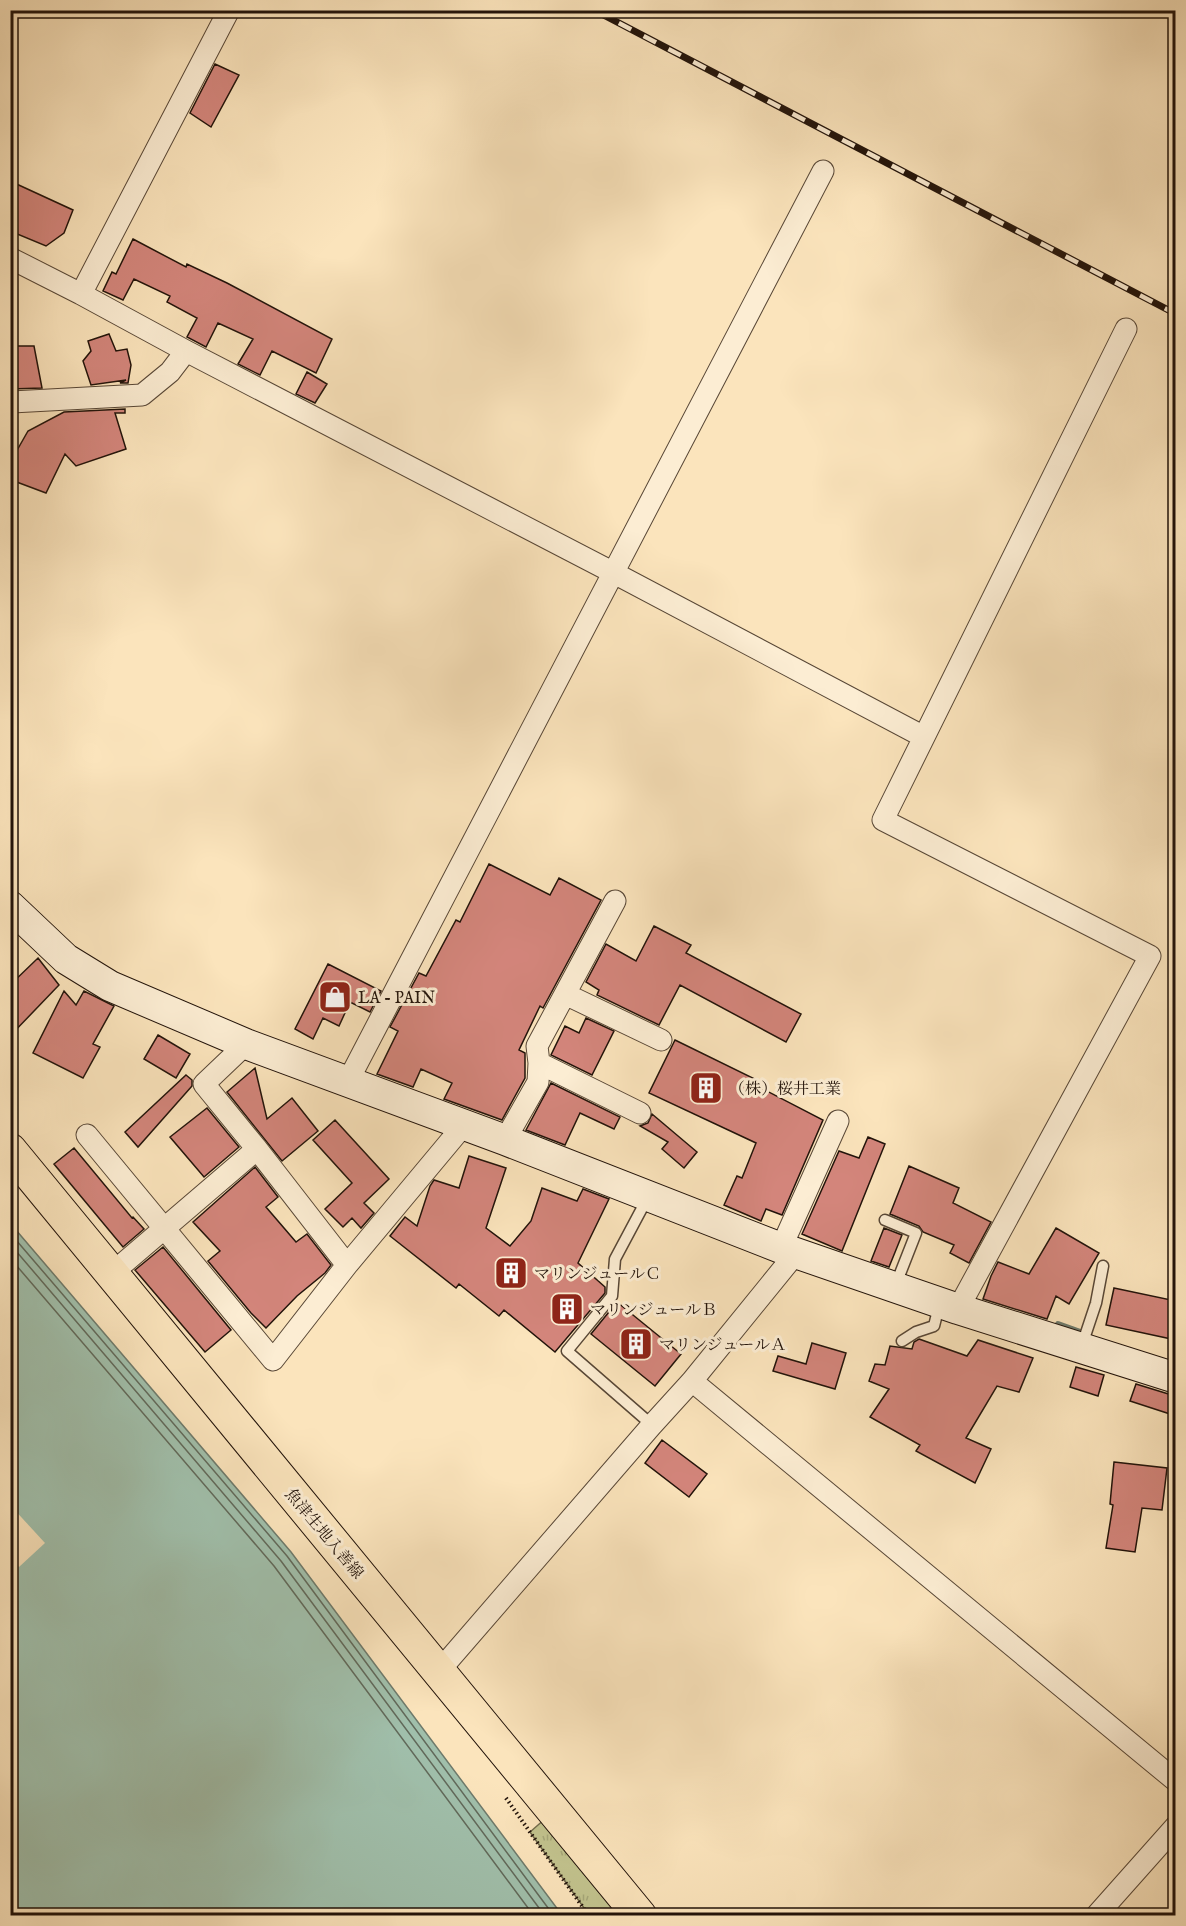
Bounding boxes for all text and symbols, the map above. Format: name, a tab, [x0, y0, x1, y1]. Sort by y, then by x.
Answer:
shop icon: LA - PAIN	[317, 979, 353, 1015]
place label: LA - PAIN	[358, 989, 435, 1009]
building icon: （株）桜井工業	[688, 1070, 724, 1106]
place label: （株）桜井工業	[729, 1080, 841, 1100]
building icon: マリンジュールＣ	[493, 1255, 529, 1291]
place label: マリンジュールＣ	[534, 1265, 661, 1285]
building icon: マリンジュールＢ	[549, 1291, 585, 1327]
place label: マリンジュールＢ	[590, 1301, 717, 1321]
building icon: マリンジュールＡ	[618, 1326, 654, 1362]
place label: マリンジュールＡ	[659, 1336, 786, 1356]
street label: 魚津生地入善線	[280, 1485, 367, 1584]

